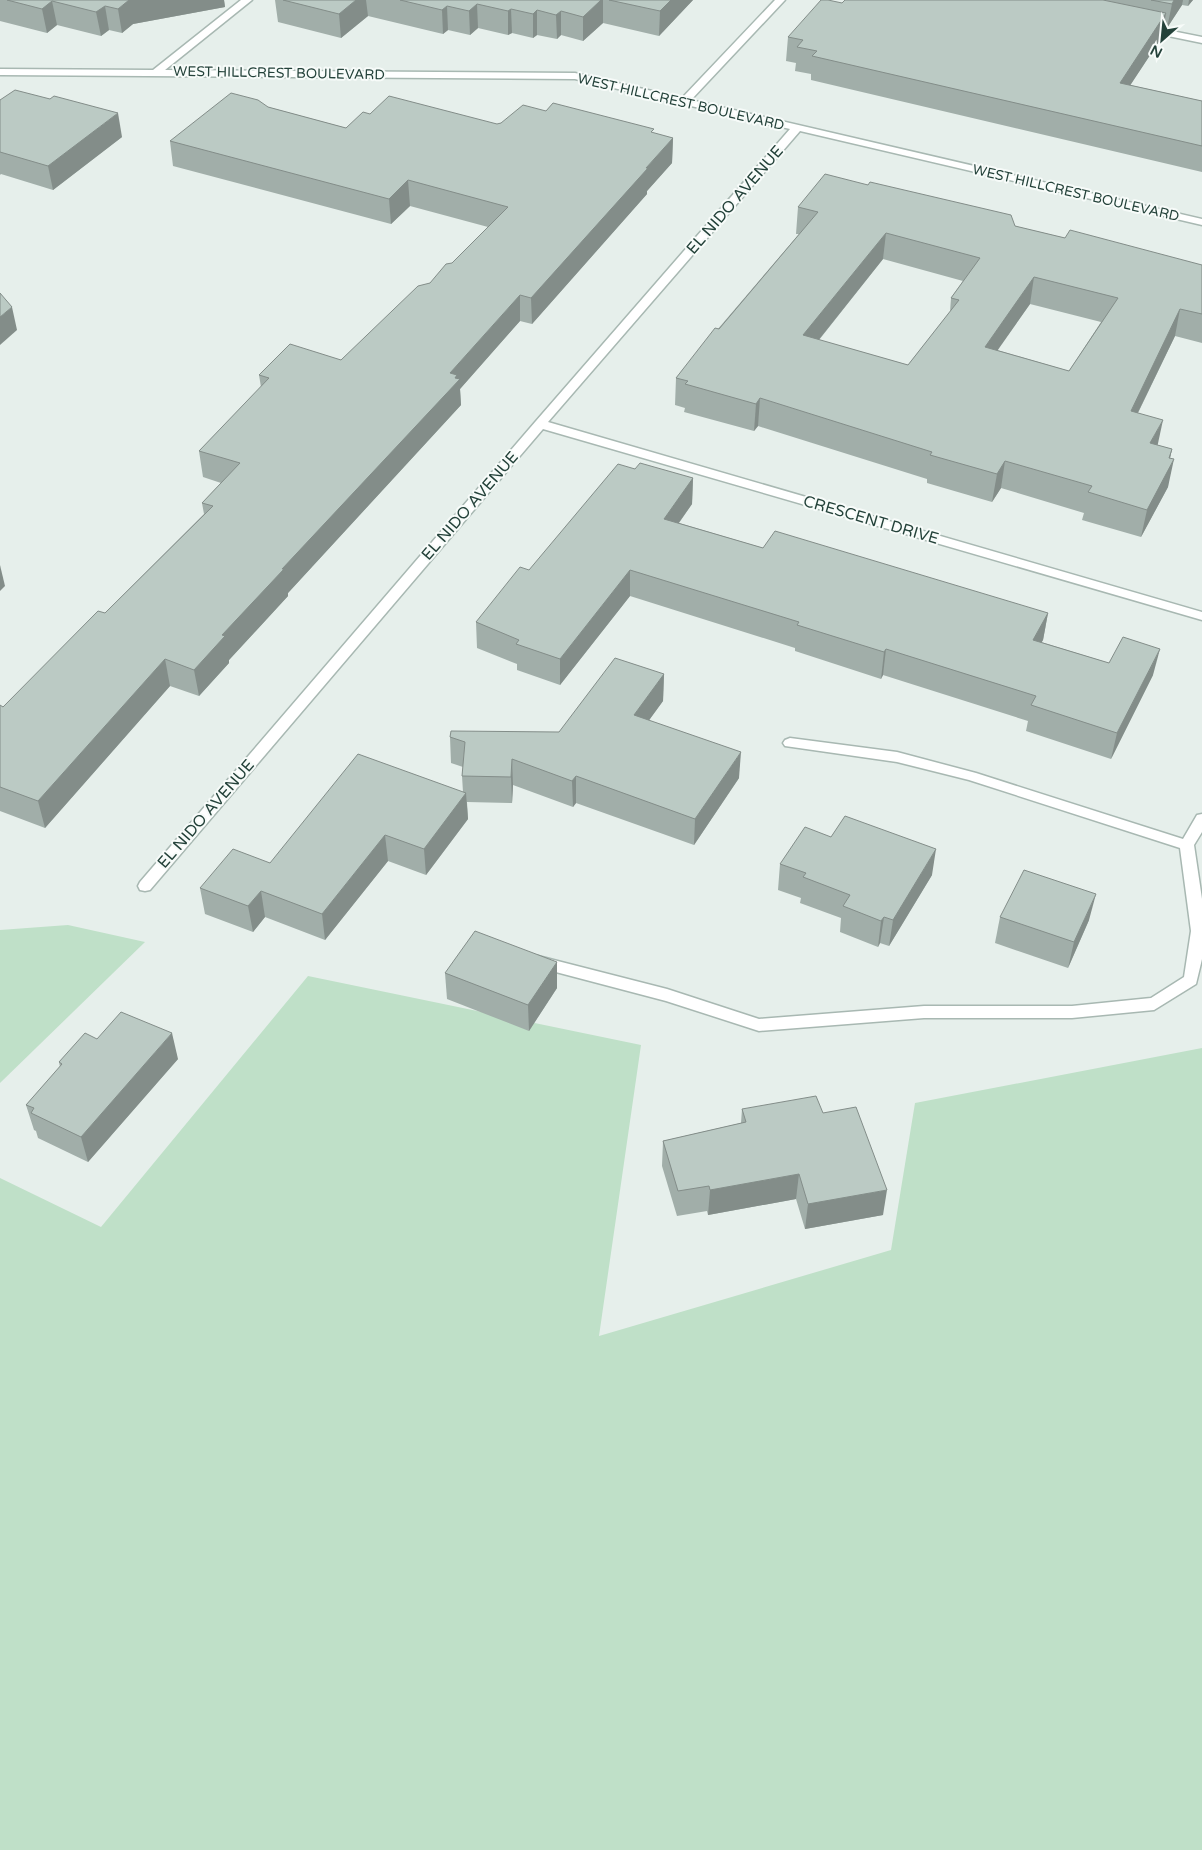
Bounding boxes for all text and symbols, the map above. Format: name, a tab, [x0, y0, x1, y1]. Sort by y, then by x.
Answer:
north arrow	[1137, 15, 1187, 65]
text: N	[1147, 41, 1165, 61]
street label: WEST HILLCREST BOULEVARD	[173, 63, 385, 83]
street label: WEST HILLCREST BOULEVARD	[576, 70, 786, 134]
street label: EL NIDO AVENUE	[682, 141, 788, 259]
street label: WEST HILLCREST BOULEVARD	[971, 161, 1181, 225]
street label: EL NIDO AVENUE	[417, 447, 523, 565]
street label: CRESCENT DRIVE	[801, 491, 941, 549]
street label: EL NIDO AVENUE	[153, 755, 259, 873]

